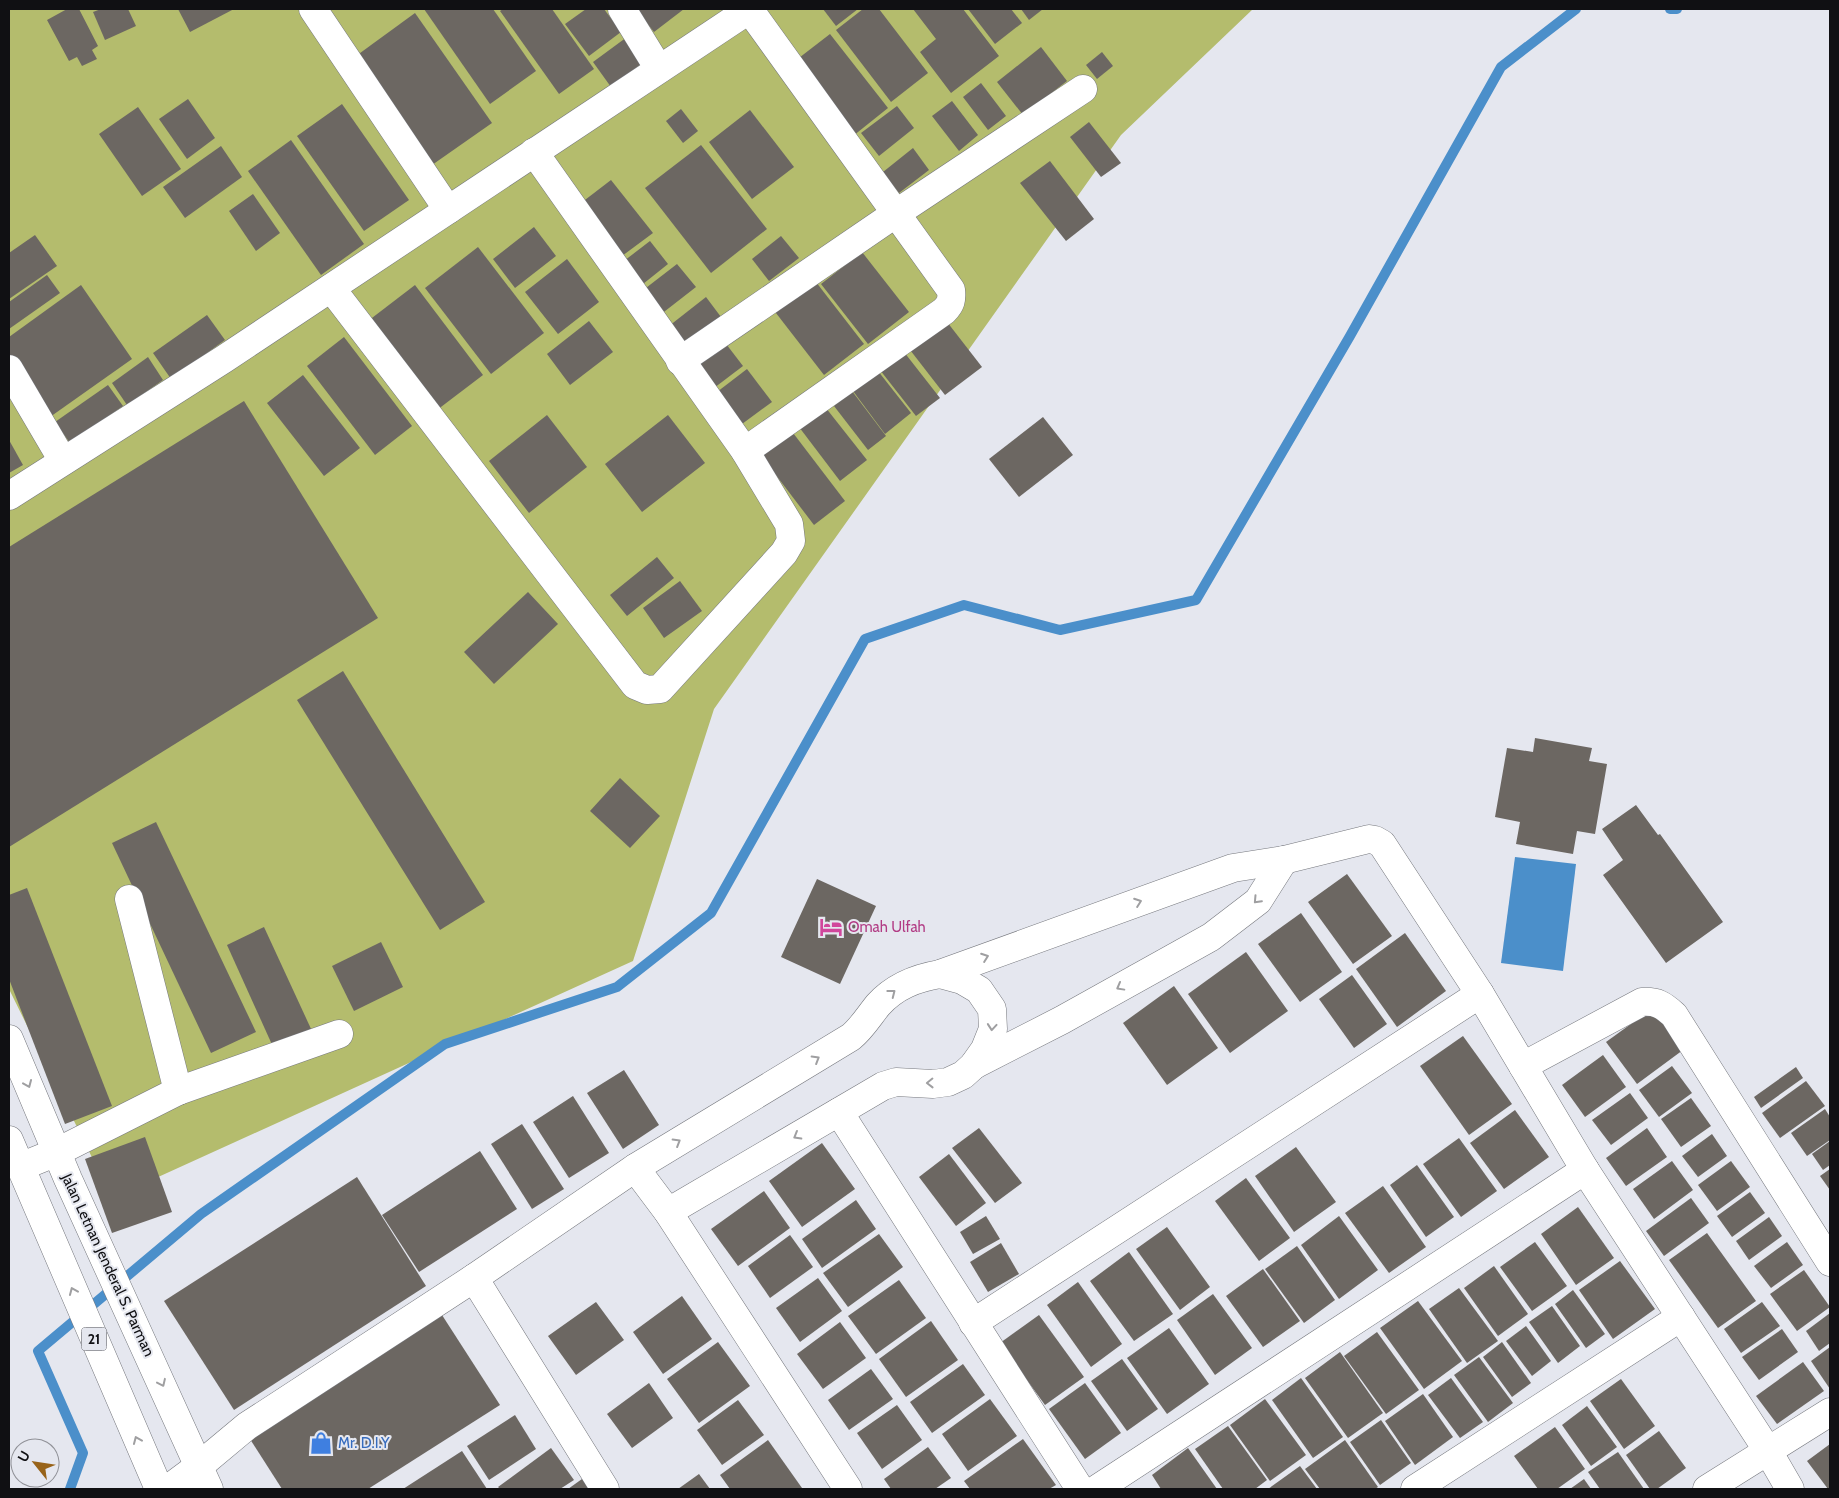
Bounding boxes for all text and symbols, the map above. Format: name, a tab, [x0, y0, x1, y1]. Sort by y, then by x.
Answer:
one-way arrow	[1254, 894, 1263, 903]
one-way arrow	[1133, 898, 1142, 908]
hotel icon: Omah Ulfah	[818, 914, 844, 940]
place label: Omah Ulfah	[848, 918, 926, 936]
one-way arrow	[981, 953, 989, 963]
one-way arrow	[1117, 981, 1126, 991]
one-way arrow	[886, 991, 895, 999]
one-way arrow	[986, 1023, 997, 1031]
one-way arrow	[810, 1055, 819, 1065]
one-way arrow	[926, 1078, 934, 1088]
one-way arrow	[21, 1079, 32, 1088]
one-way arrow	[793, 1130, 802, 1140]
one-way arrow	[671, 1139, 680, 1149]
street label: Jalan Letnan Jenderal S. Parman	[57, 1170, 158, 1359]
one-way arrow	[69, 1287, 80, 1296]
road number: 21	[82, 1328, 106, 1350]
one-way arrow	[155, 1378, 166, 1387]
shop icon: Mr. D.I.Y	[308, 1430, 334, 1456]
place label: Mr. D.I.Y	[338, 1434, 390, 1452]
one-way arrow	[133, 1436, 144, 1445]
north arrow	[10, 1438, 60, 1488]
text: U	[13, 1448, 34, 1465]

